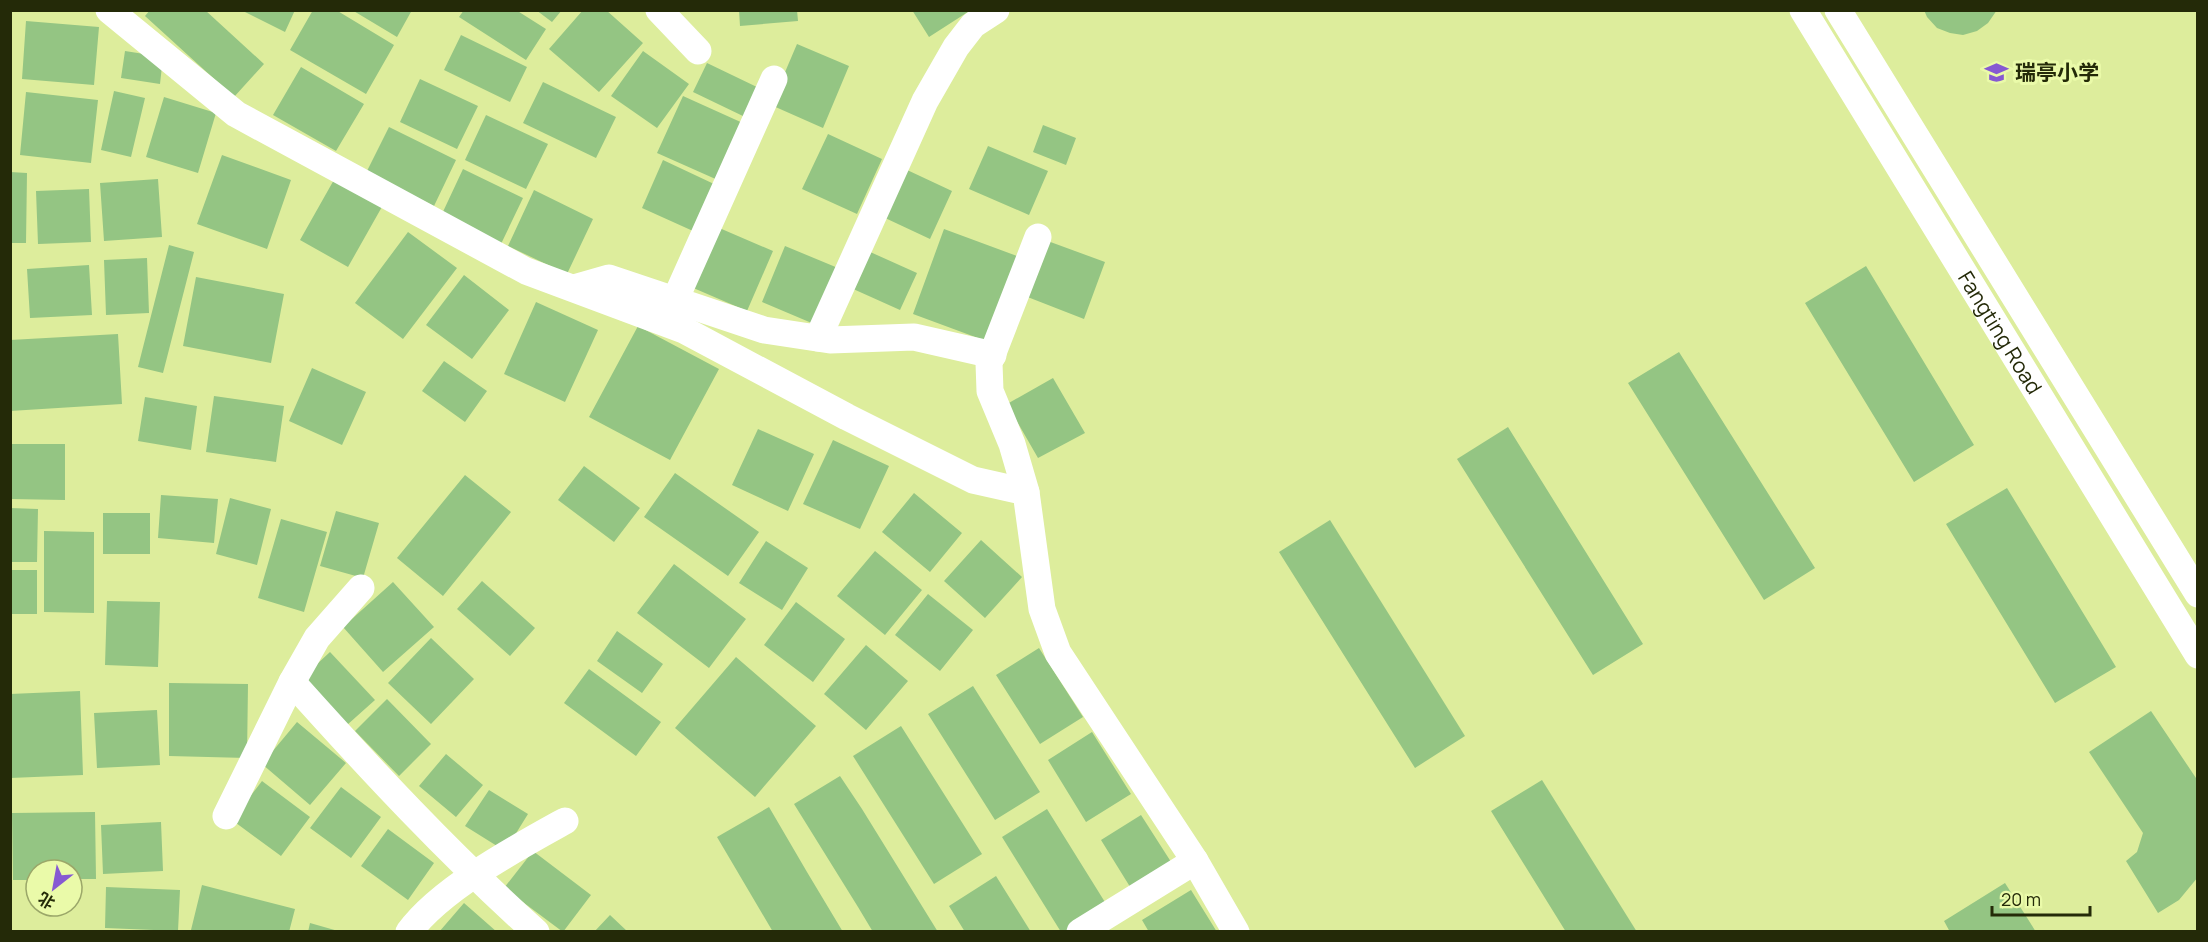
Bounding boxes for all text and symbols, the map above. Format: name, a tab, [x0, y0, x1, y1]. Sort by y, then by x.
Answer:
place label: 瑞亭小学	[2015, 58, 2099, 86]
school or university icon: 瑞亭小学	[1984, 59, 2010, 85]
street label: Fangting Road	[1952, 266, 2049, 399]
north arrow	[24, 858, 84, 918]
scale bar	[1992, 879, 2090, 917]
text: 北	[34, 887, 59, 914]
text: 20 m	[2001, 887, 2041, 911]

